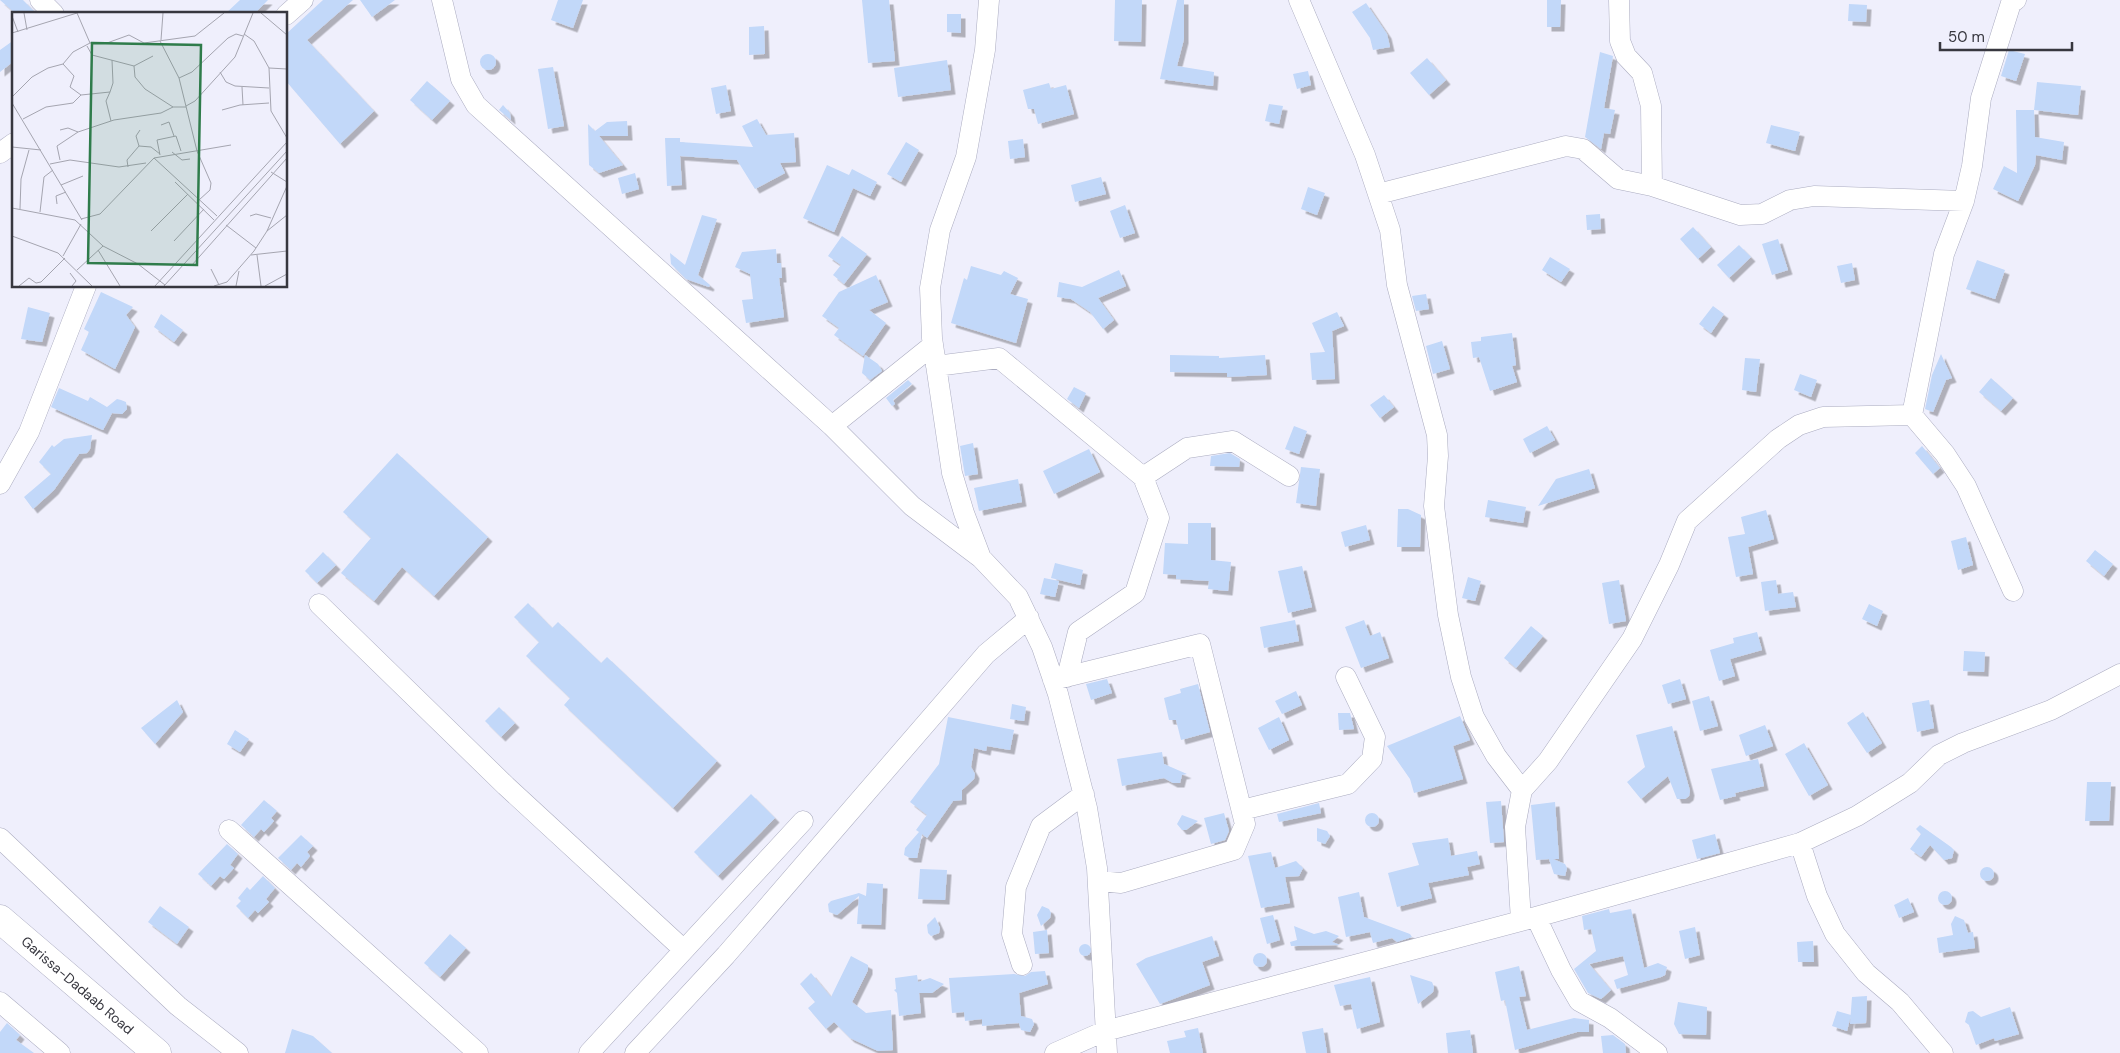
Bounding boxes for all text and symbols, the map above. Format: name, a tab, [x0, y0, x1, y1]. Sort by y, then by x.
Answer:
inset map	[12, 12, 288, 288]
scale bar	[1940, 20, 2072, 52]
text: 50 m	[1948, 27, 1985, 47]
street label: Garissa-Dadaab Road	[18, 932, 138, 1038]

